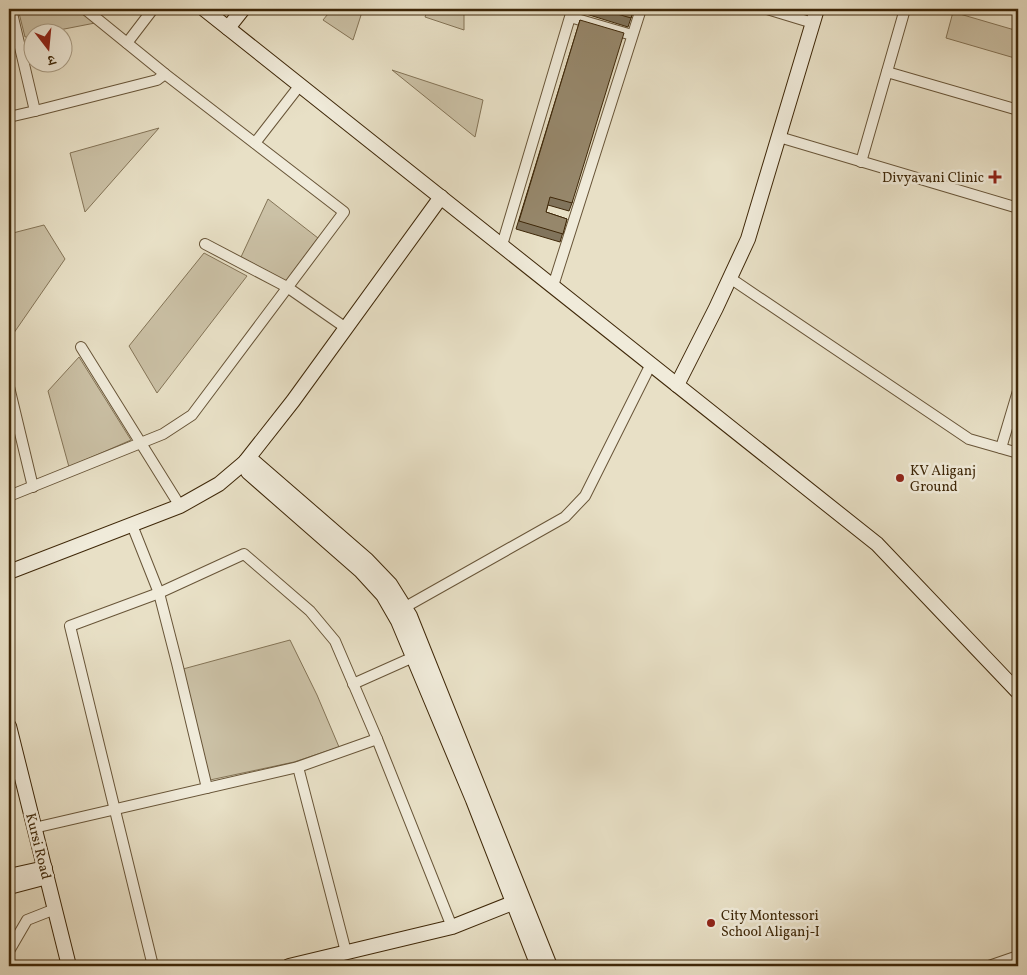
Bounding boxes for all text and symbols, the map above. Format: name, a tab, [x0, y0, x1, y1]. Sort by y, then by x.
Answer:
north arrow	[22, 22, 72, 72]
text: उ	[44, 49, 58, 69]
place label: Divyavani Clinic	[882, 169, 984, 188]
marker: Divyavani Clinic	[988, 170, 1002, 184]
place label: KV Aliganj Ground	[910, 462, 976, 497]
marker: KV Aliganj Ground	[894, 472, 906, 484]
street label: Kursi Road	[20, 811, 55, 882]
place label: City Montessori School Aliganj-I	[721, 907, 820, 942]
marker: City Montessori School Aliganj-I	[705, 917, 717, 929]

